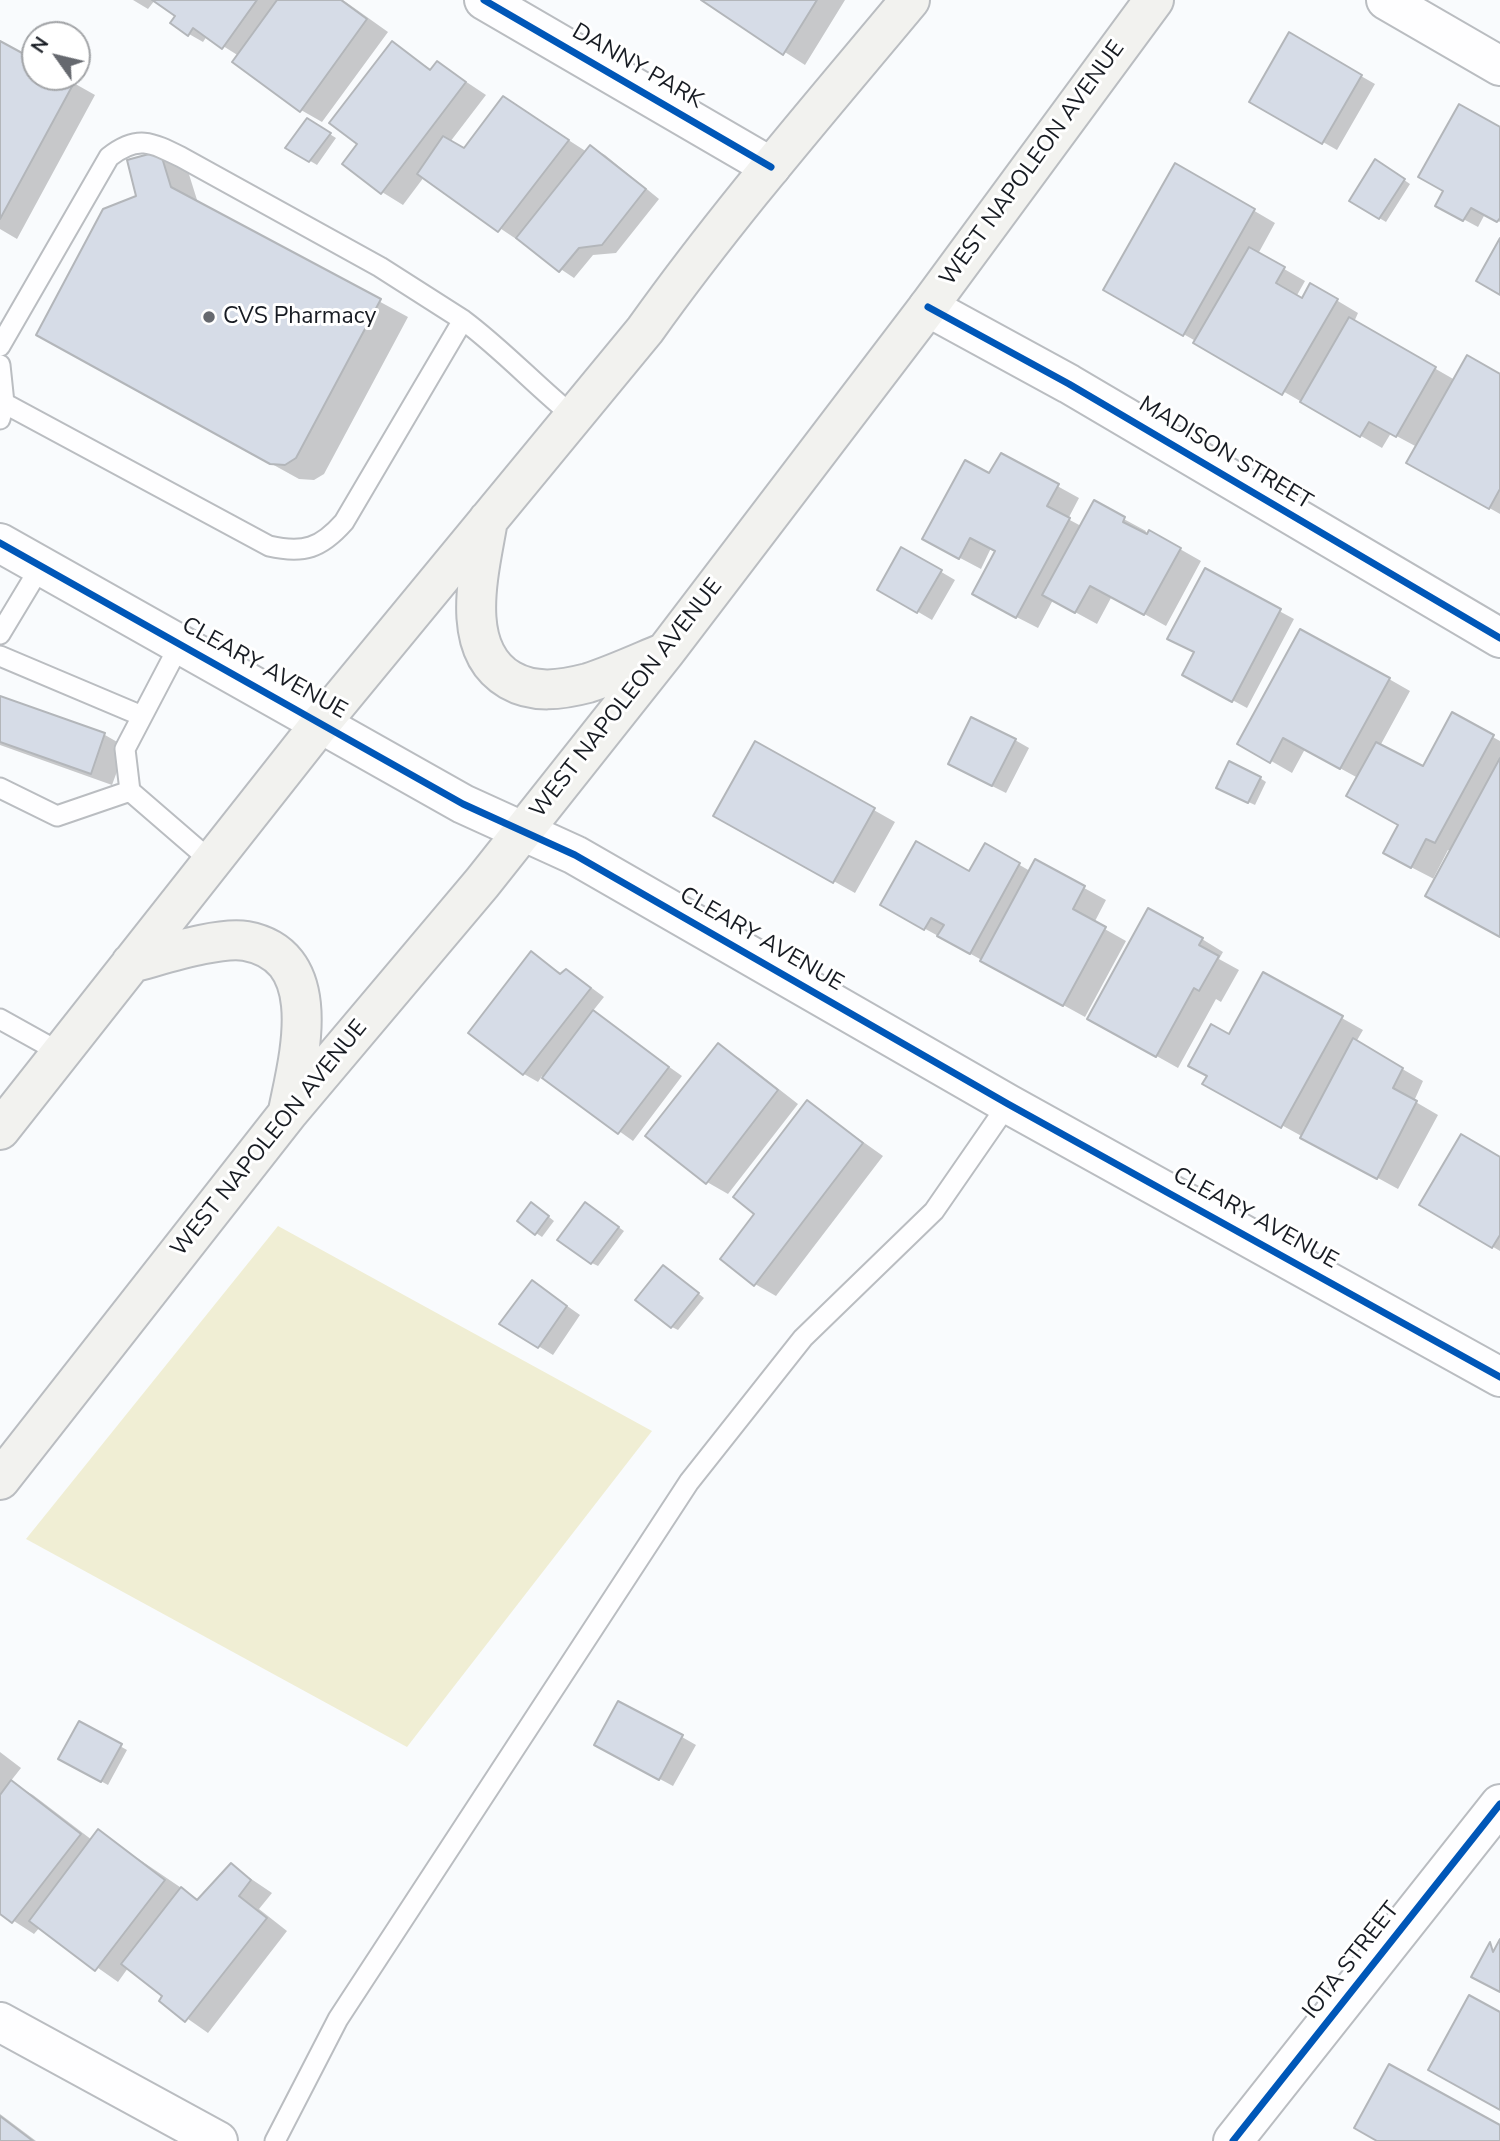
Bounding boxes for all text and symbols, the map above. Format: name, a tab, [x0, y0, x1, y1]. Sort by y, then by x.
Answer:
street label: DANNY PARK	[567, 18, 707, 116]
north arrow	[21, 21, 91, 91]
text: N	[25, 32, 55, 59]
street label: WEST NAPOLEON AVENUE	[935, 36, 1131, 292]
place label: CVS Pharmacy	[223, 303, 376, 331]
marker: CVS Pharmacy	[201, 309, 217, 325]
street label: MADISON STREET	[1133, 391, 1317, 517]
street label: WEST NAPOLEON AVENUE	[525, 574, 729, 824]
street label: CLEARY AVENUE	[177, 612, 351, 726]
street label: CLEARY AVENUE	[674, 882, 848, 998]
street label: WEST NAPOLEON AVENUE	[166, 1015, 374, 1263]
street label: CLEARY AVENUE	[1168, 1162, 1342, 1276]
street label: IOTA STREET	[1298, 1897, 1406, 2025]

